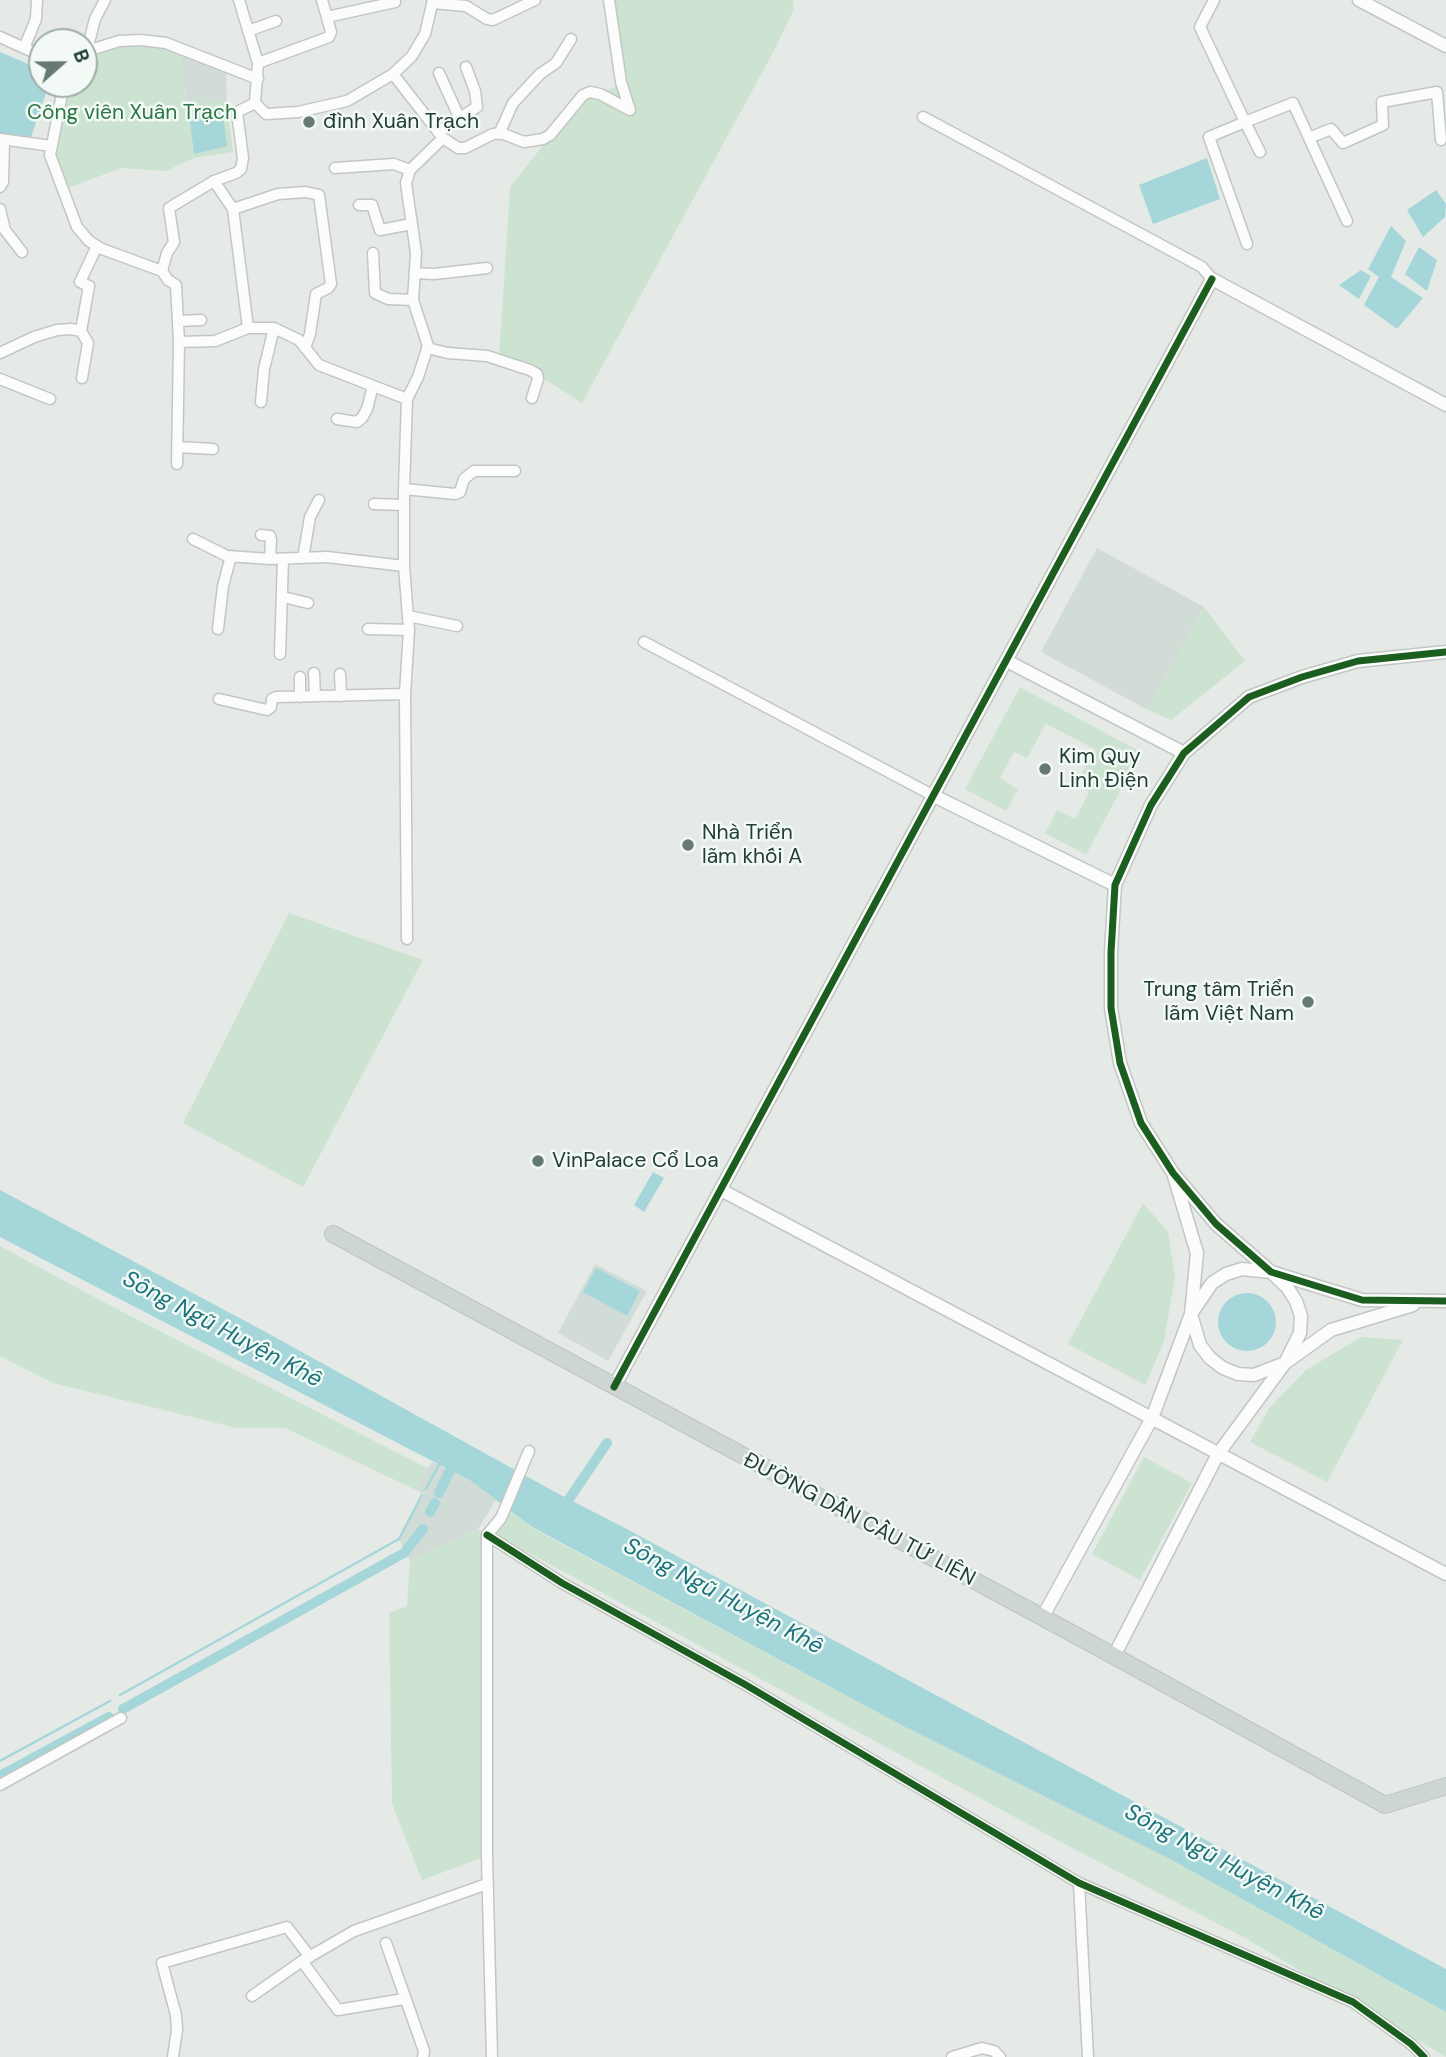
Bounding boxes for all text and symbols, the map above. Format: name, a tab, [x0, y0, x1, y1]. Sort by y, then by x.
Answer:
north arrow	[28, 28, 98, 98]
text: B	[67, 46, 95, 66]
park label: Công viên Xuân Trạch	[27, 100, 237, 126]
place label: đình Xuân Trạch	[323, 109, 479, 135]
marker: đình Xuân Trạch	[301, 114, 317, 130]
place label: Kim Quy Linh Điện	[1059, 744, 1148, 794]
marker: Kim Quy Linh Điện	[1037, 761, 1053, 777]
place label: Nhà Triển lãm khối A	[702, 820, 802, 870]
marker: Nhà Triển lãm khối A	[680, 837, 696, 853]
place label: Trung tâm Triển lãm Việt Nam	[1143, 977, 1294, 1027]
marker: Trung tâm Triển lãm Việt Nam	[1300, 994, 1316, 1010]
place label: VinPalace Cổ Loa	[552, 1148, 719, 1174]
marker: VinPalace Cổ Loa	[530, 1153, 546, 1169]
water label: Sông Ngũ Huyện Khê	[118, 1266, 326, 1394]
street label: ĐƯỜNG DẪN CẦU TỨ LIÊN	[739, 1448, 979, 1592]
water label: Sông Ngũ Huyện Khê	[619, 1533, 827, 1661]
water label: Sông Ngũ Huyện Khê	[1120, 1799, 1328, 1927]

